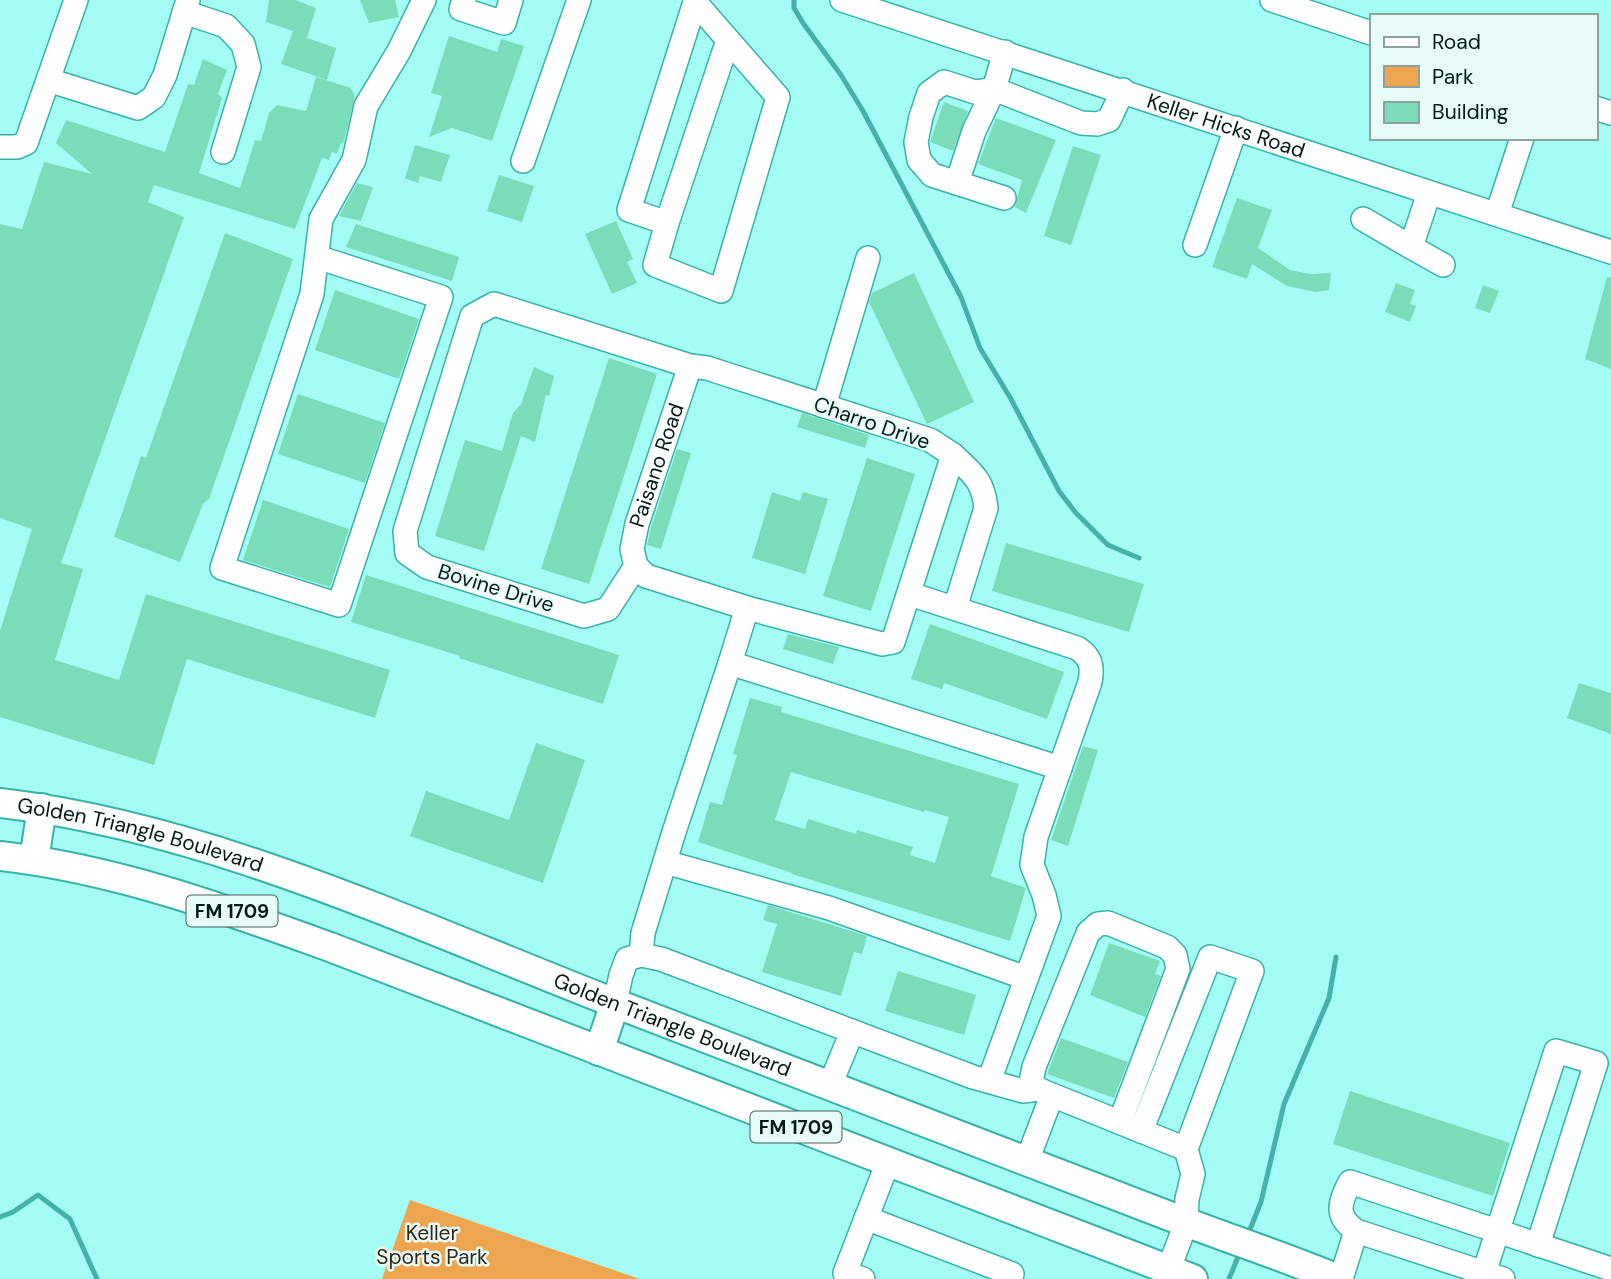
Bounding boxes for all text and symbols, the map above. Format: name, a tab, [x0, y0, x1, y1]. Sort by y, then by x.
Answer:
legend	[1370, 14, 1597, 140]
text: Road	[1432, 28, 1481, 56]
text: Park	[1432, 63, 1474, 91]
street label: Keller Hicks Road	[1143, 87, 1308, 165]
text: Building	[1432, 98, 1509, 126]
street label: Charro Drive	[810, 390, 934, 456]
street label: Paisano Road	[623, 399, 691, 531]
street label: Bovine Drive	[435, 557, 558, 619]
street label: Golden Triangle Boulevard	[16, 791, 267, 879]
road number: FM 1709	[187, 896, 278, 926]
street label: Golden Triangle Boulevard	[549, 966, 795, 1083]
road number: FM 1709	[750, 1112, 842, 1142]
park label: Keller Sports Park	[376, 1219, 488, 1271]

